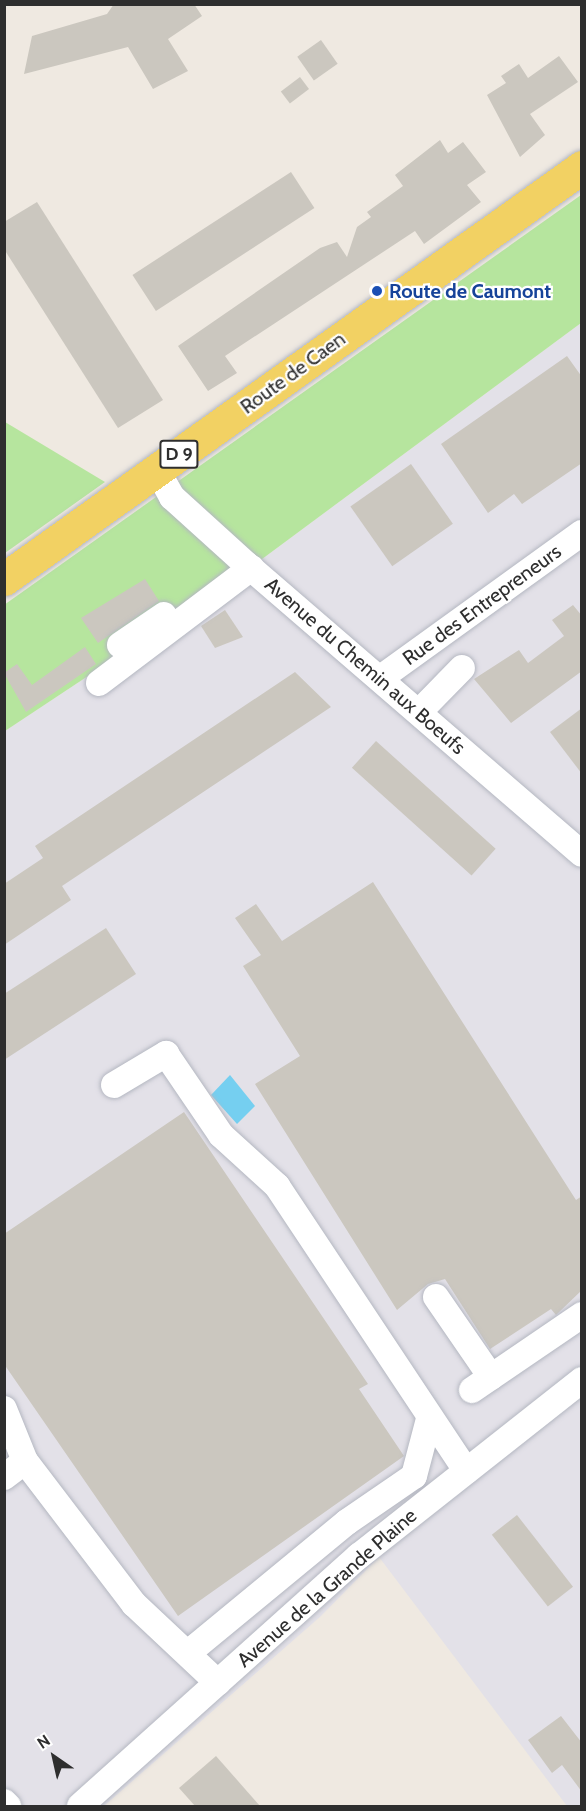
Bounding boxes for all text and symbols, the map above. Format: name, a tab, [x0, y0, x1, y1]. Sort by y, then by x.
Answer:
place label: Route de Caumont	[389, 279, 551, 303]
marker: Route de Caumont	[370, 284, 384, 298]
street label: Route de Caen	[236, 327, 350, 419]
road number: D 9	[158, 439, 200, 469]
street label: Rue des Entrepreneurs	[398, 539, 566, 671]
street label: Avenue du Chemin aux Boeufs	[260, 572, 470, 760]
street label: Avenue de la Grande Plaine	[232, 1503, 422, 1673]
north arrow	[24, 1727, 84, 1787]
text: N	[34, 1731, 54, 1753]

